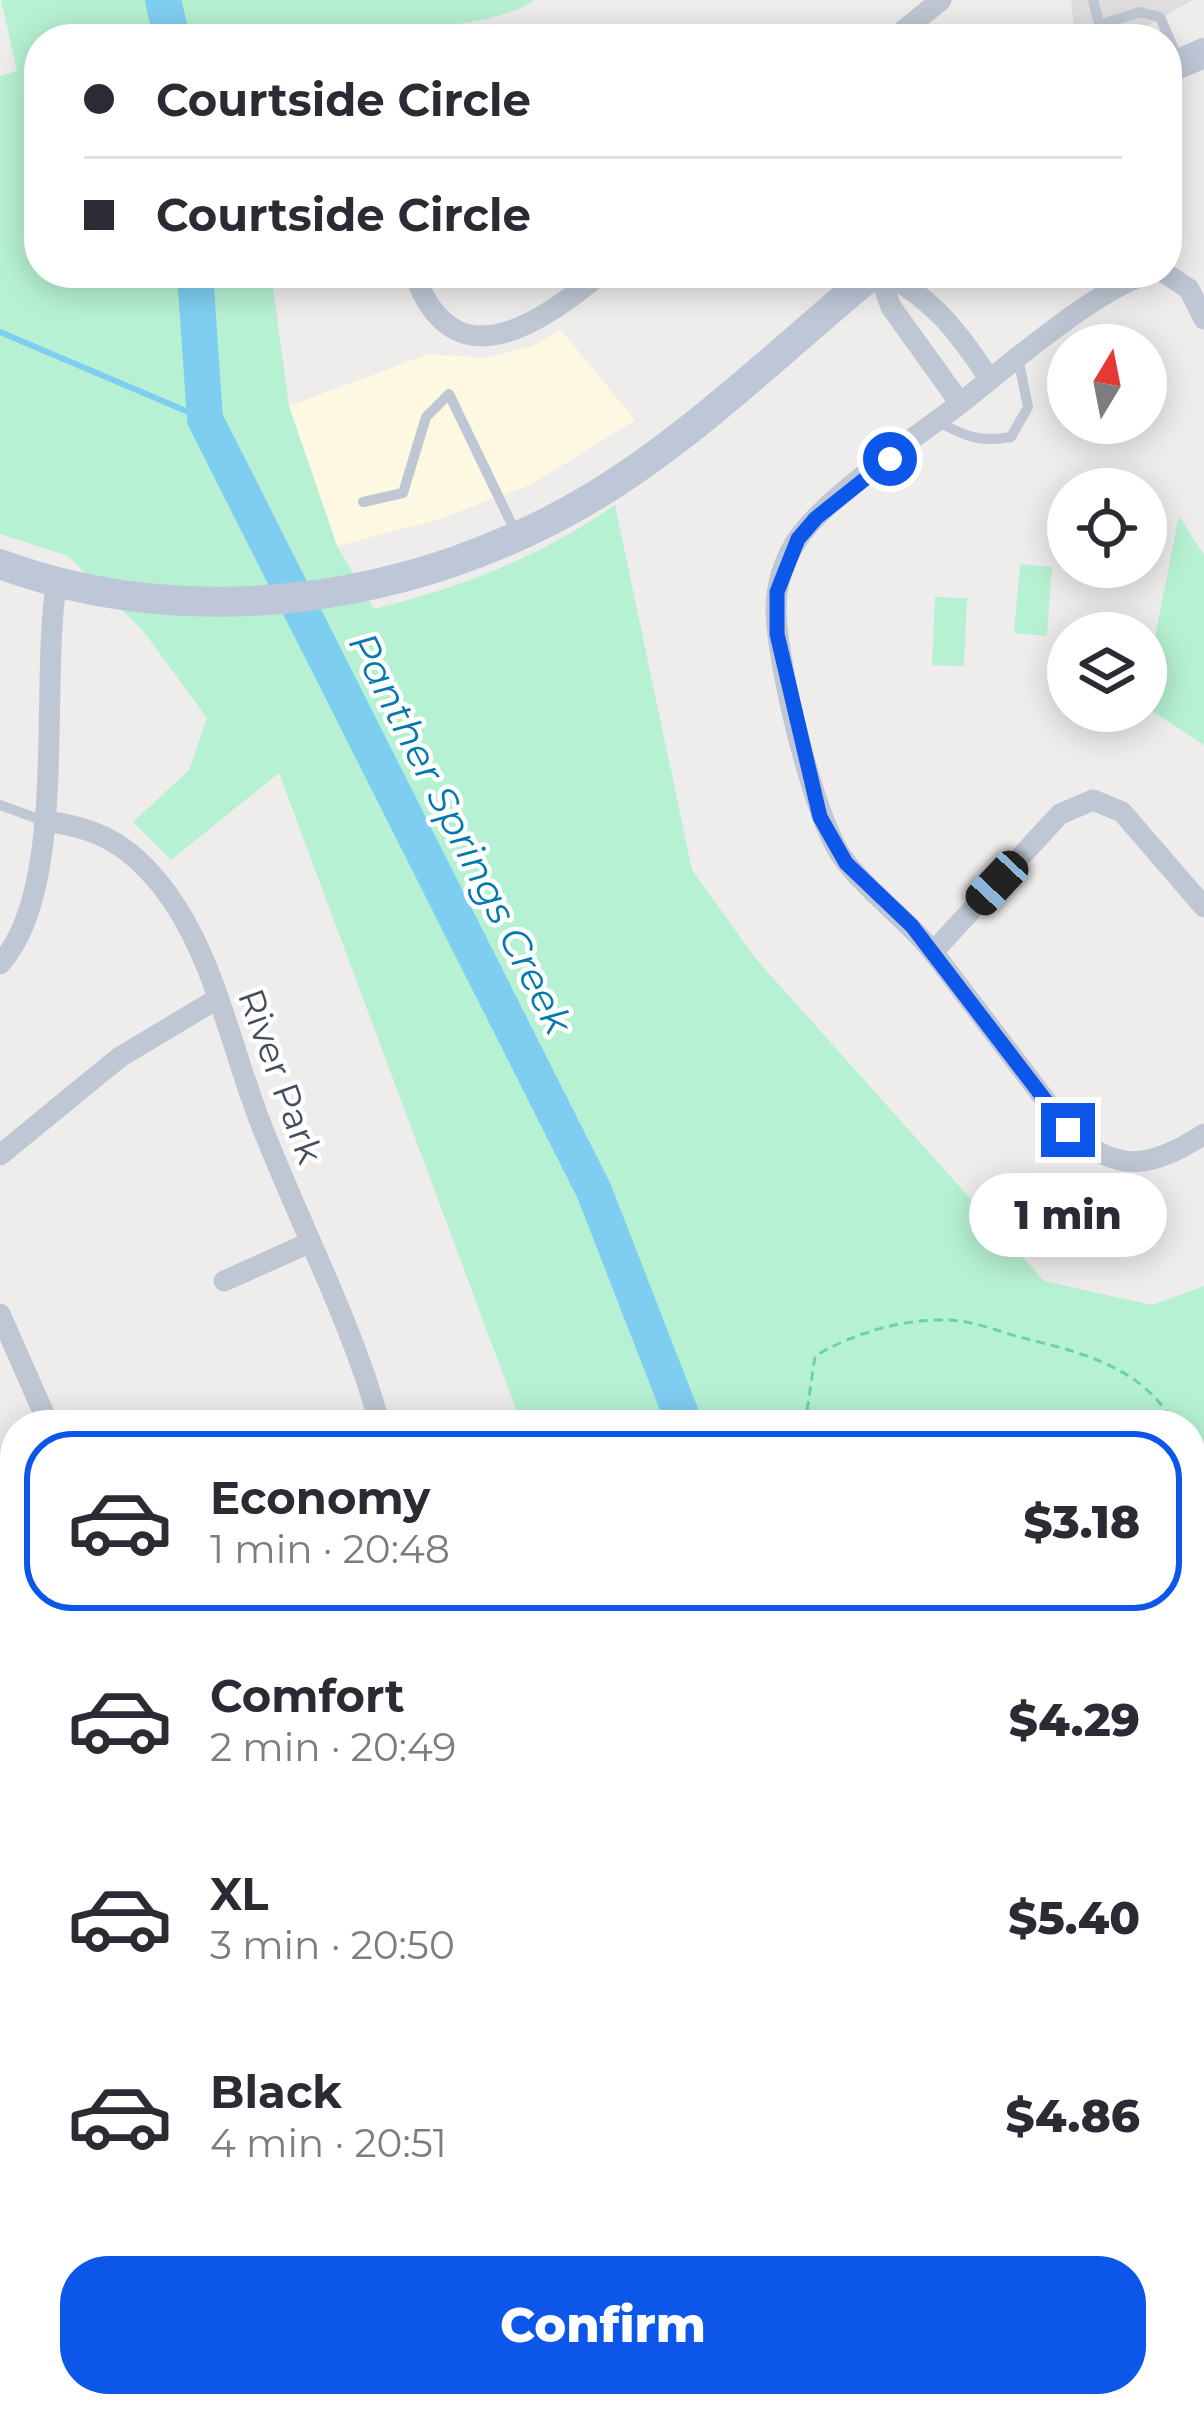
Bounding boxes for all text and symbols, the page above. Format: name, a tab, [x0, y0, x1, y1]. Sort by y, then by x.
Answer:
text: Courtside Circle	[156, 72, 531, 127]
text: Courtside Circle	[156, 187, 531, 242]
north arrow	[1047, 324, 1167, 444]
map controls	[1047, 324, 1167, 732]
route start	[863, 432, 917, 486]
button: locate	[1047, 468, 1167, 588]
button: layers	[1047, 612, 1167, 732]
water label: Panther Springs Creek	[339, 624, 584, 1043]
car	[959, 844, 1035, 922]
street label: River Park	[229, 983, 333, 1170]
route end	[1041, 1103, 1095, 1157]
callout: 1 min	[969, 1172, 1167, 1256]
text: 1 min	[1014, 1191, 1122, 1239]
icon: car	[66, 1467, 174, 1575]
text: Economy	[210, 1470, 430, 1525]
text: $3.18	[1024, 1494, 1140, 1549]
text: 1 min · 20:48	[210, 1525, 450, 1573]
icon: car	[66, 1665, 174, 1773]
text: Comfort	[210, 1668, 405, 1723]
text: $4.29	[1009, 1692, 1140, 1747]
text: 2 min · 20:49	[210, 1723, 456, 1771]
icon: car	[66, 1863, 174, 1971]
text: XL	[210, 1866, 268, 1921]
text: $5.40	[1008, 1890, 1140, 1945]
text: 3 min · 20:50	[210, 1921, 455, 1969]
icon: car	[66, 2061, 174, 2169]
text: Black	[210, 2064, 342, 2119]
text: $4.86	[1006, 2088, 1140, 2143]
text: 4 min · 20:51	[210, 2119, 447, 2167]
button: Confirm	[60, 2256, 1146, 2394]

